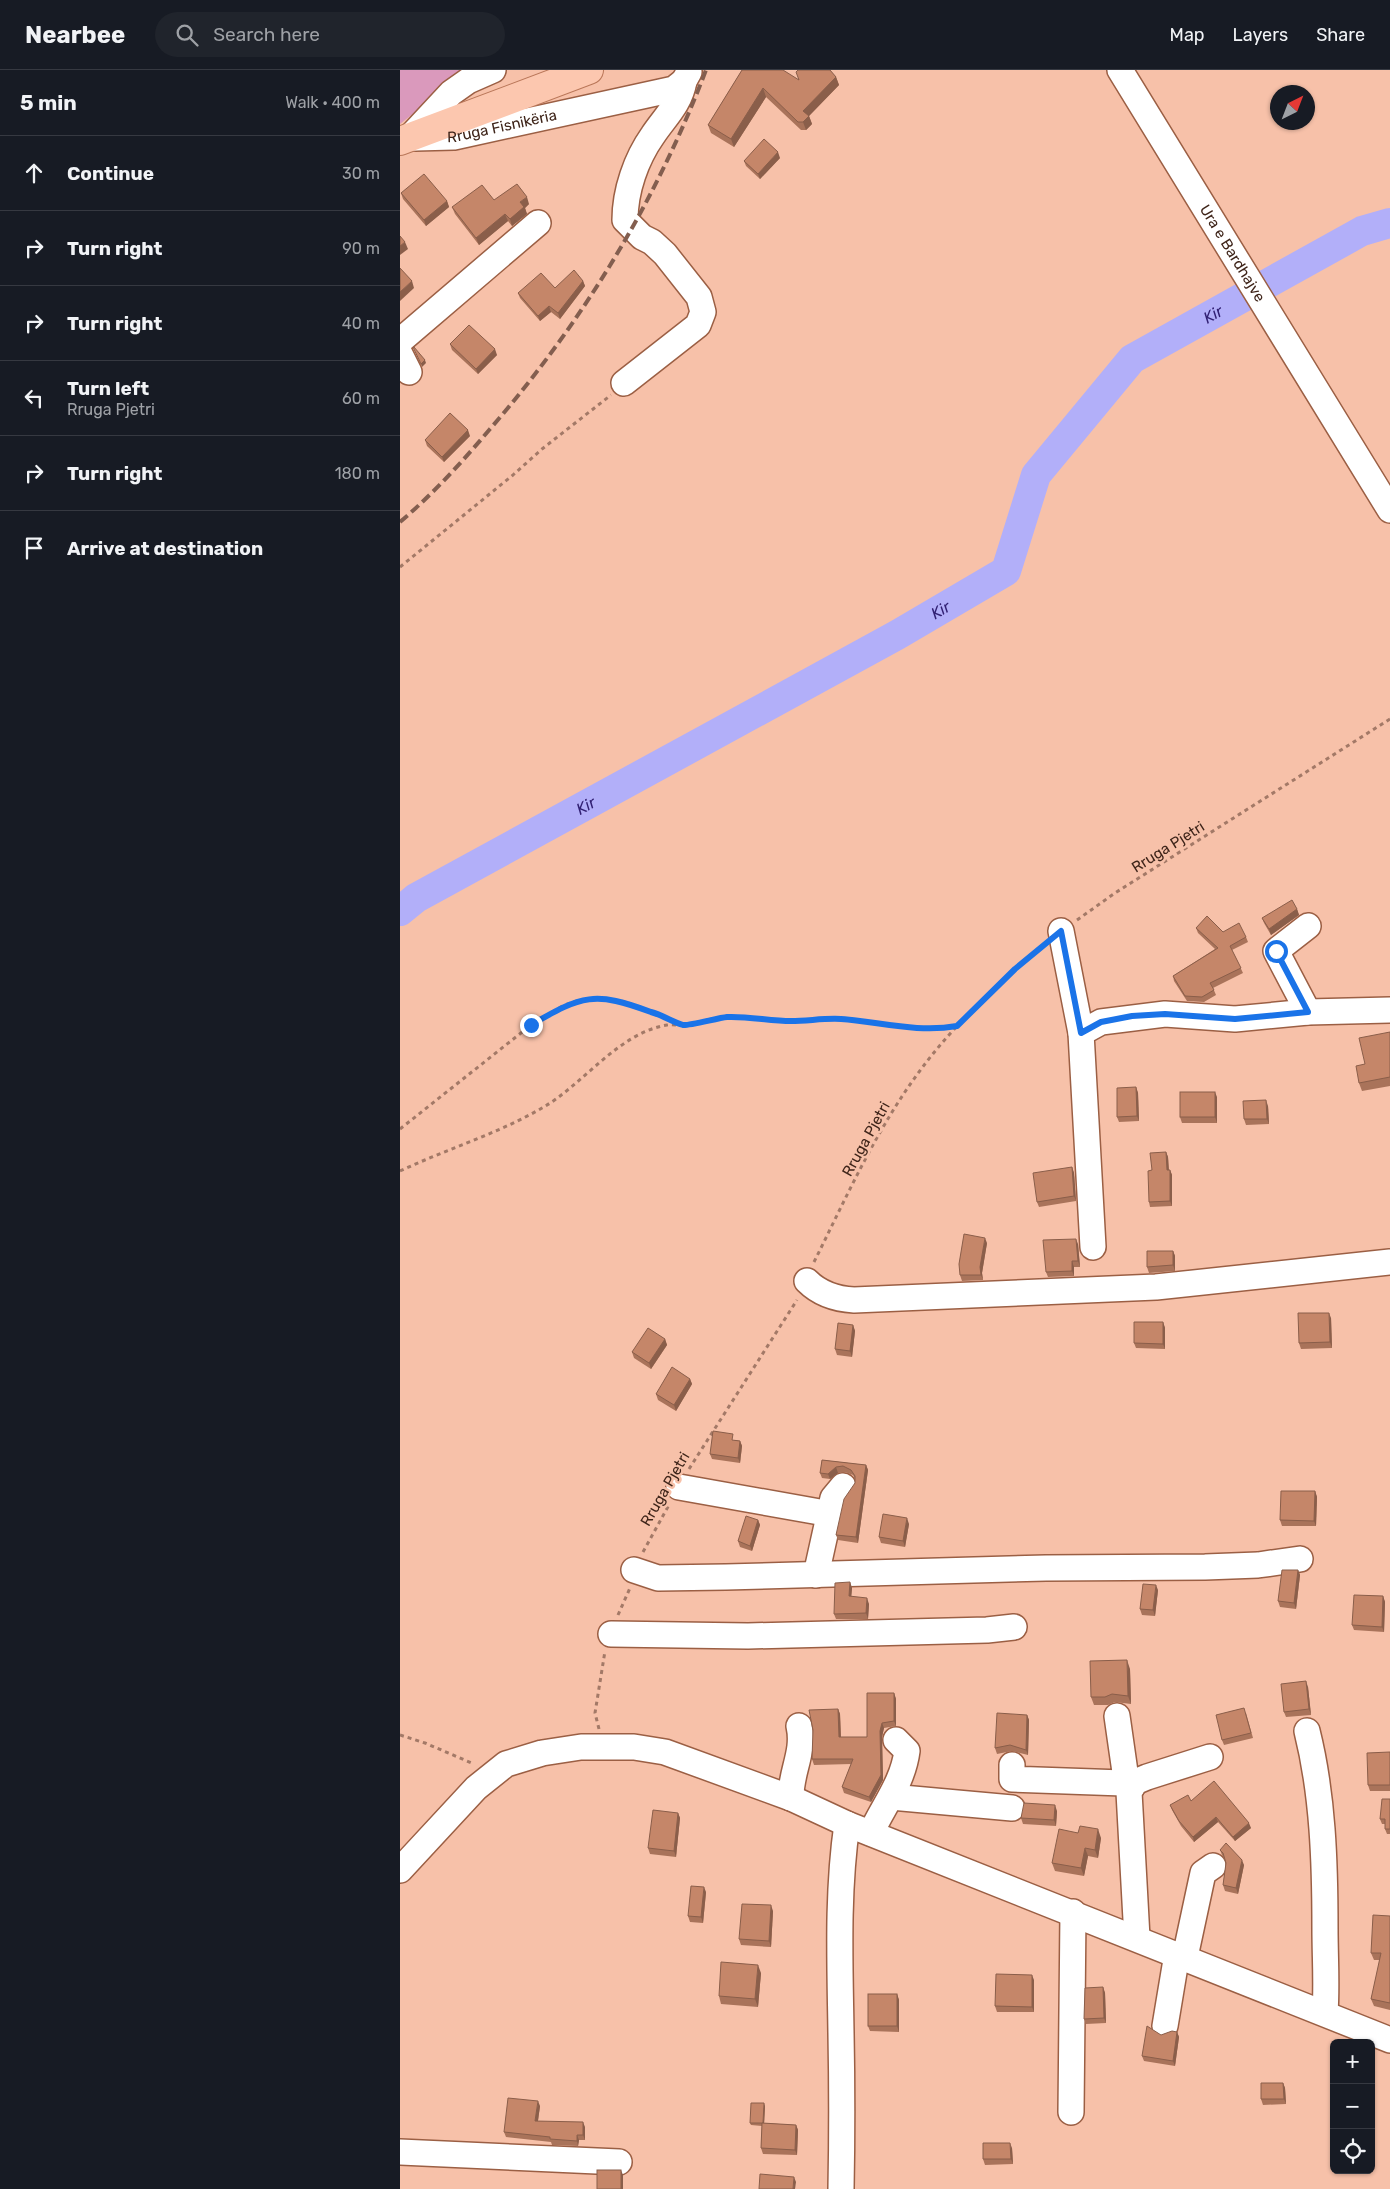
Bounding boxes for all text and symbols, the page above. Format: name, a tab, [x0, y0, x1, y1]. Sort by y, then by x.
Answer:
search box	[155, 12, 505, 57]
text: Nearbee	[25, 21, 125, 49]
icon: search	[173, 21, 201, 49]
text: Search here	[213, 23, 320, 46]
text: Map	[1170, 24, 1205, 46]
text: Layers	[1233, 24, 1288, 46]
text: Share	[1316, 24, 1365, 46]
north arrow	[1270, 85, 1315, 130]
text: 5 min	[20, 90, 77, 115]
text: Walk · 400 m	[285, 93, 380, 112]
street label: Rruga Fisnikëria	[447, 106, 558, 146]
icon: ahead	[20, 159, 48, 187]
text: Continue	[67, 162, 154, 185]
text: 30 m	[342, 164, 380, 183]
street label: Ura e Bardhajve	[1196, 201, 1269, 305]
icon: right	[20, 234, 48, 262]
text: Turn right	[67, 237, 162, 260]
text: 90 m	[342, 239, 380, 258]
water label: Kir	[1200, 301, 1227, 327]
icon: right	[20, 309, 48, 337]
text: Turn right	[67, 312, 162, 335]
text: 40 m	[342, 314, 380, 333]
text: Turn left	[67, 377, 149, 400]
icon: left	[20, 384, 48, 412]
text: 60 m	[342, 389, 380, 408]
text: Rruga Pjetri	[67, 400, 155, 419]
icon: right	[20, 459, 48, 487]
text: Turn right	[67, 462, 162, 485]
text: 180 m	[335, 464, 380, 483]
icon: arrive	[20, 534, 48, 562]
text: Arrive at destination	[67, 537, 263, 560]
water label: Kir	[927, 596, 954, 623]
water label: Kir	[573, 792, 600, 819]
street label: Rruga Pjetri	[1128, 818, 1208, 876]
route start	[1265, 940, 1288, 963]
route end	[520, 1014, 543, 1037]
street label: Rruga Pjetri	[838, 1099, 894, 1179]
street label: Rruga Pjetri	[637, 1449, 693, 1529]
map controls	[1330, 2039, 1375, 2174]
button: +	[1330, 2039, 1375, 2084]
button: −	[1330, 2084, 1375, 2129]
button: locate	[1330, 2129, 1375, 2174]

